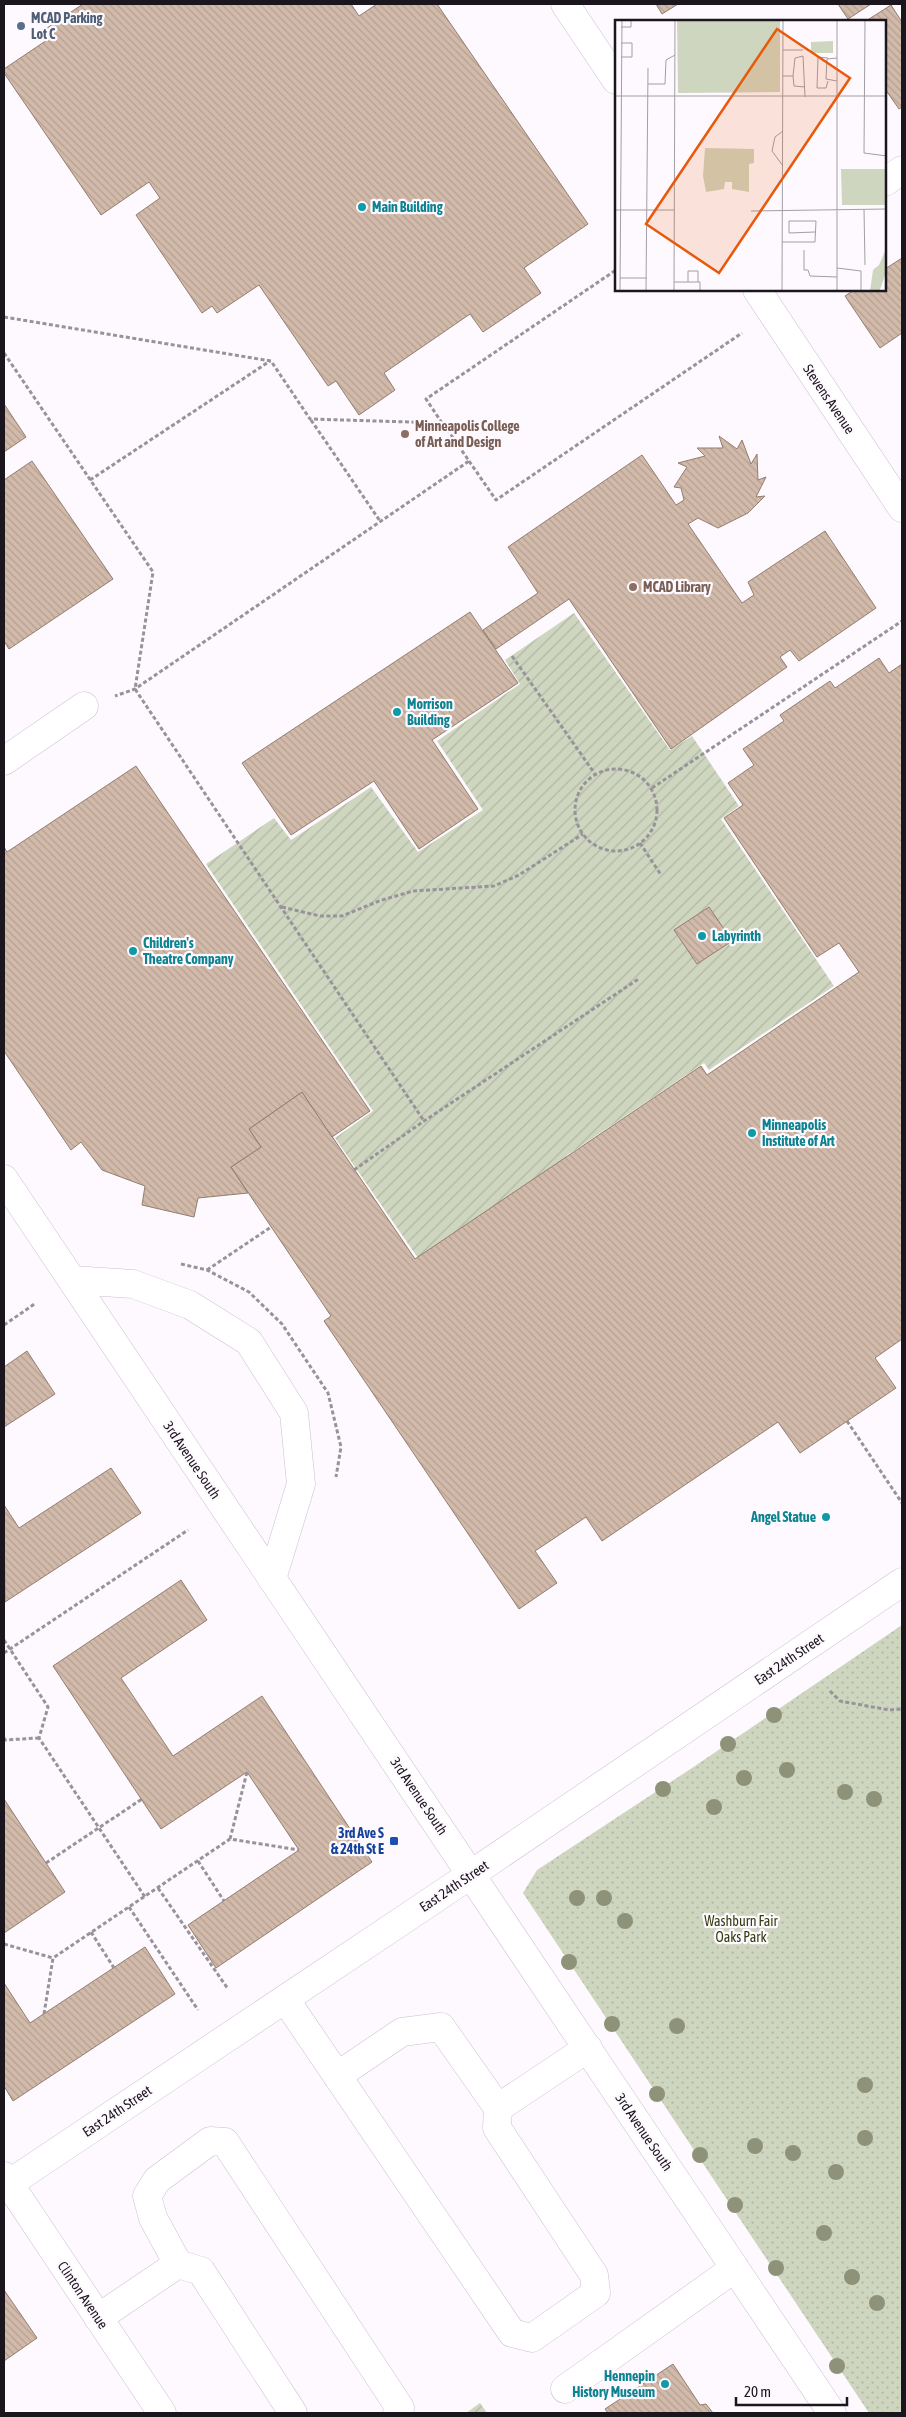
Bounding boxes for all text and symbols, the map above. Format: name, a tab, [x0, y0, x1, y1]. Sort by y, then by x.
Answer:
place label: MCAD Parking Lot C	[31, 10, 104, 42]
marker: MCAD Parking Lot C	[15, 20, 27, 32]
inset map	[615, 20, 886, 291]
place label: Main Building	[372, 199, 444, 215]
marker: Main Building	[356, 201, 368, 213]
street label: Stevens Avenue	[800, 361, 858, 437]
place label: Minneapolis College of Art and Design	[415, 418, 520, 450]
marker: Minneapolis College of Art and Design	[399, 428, 411, 440]
place label: MCAD Library	[643, 579, 711, 595]
marker: MCAD Library	[627, 581, 639, 593]
place label: Morrison Building	[407, 696, 453, 728]
marker: Morrison Building	[391, 706, 403, 718]
place label: Labyrinth	[712, 928, 761, 944]
marker: Labyrinth	[696, 930, 708, 942]
place label: Children's Theatre Company	[143, 935, 234, 967]
marker: Children's Theatre Company	[127, 945, 139, 957]
place label: Minneapolis Institute of Art	[762, 1117, 835, 1149]
marker: Minneapolis Institute of Art	[746, 1127, 758, 1139]
street label: 3rd Avenue South	[160, 1418, 224, 1502]
place label: Angel Statue	[750, 1509, 816, 1525]
marker: Angel Statue	[820, 1511, 832, 1523]
street label: East 24th Street	[751, 1630, 827, 1688]
street label: 3rd Avenue South	[387, 1754, 451, 1838]
place label: 3rd Ave S & 24th St E	[331, 1825, 384, 1857]
marker: 3rd Ave S & 24th St E	[388, 1835, 400, 1847]
street label: East 24th Street	[416, 1857, 492, 1915]
park label: Washburn Fair Oaks Park	[704, 1913, 779, 1945]
street label: East 24th Street	[79, 2082, 155, 2140]
street label: 3rd Avenue South	[612, 2090, 676, 2174]
street label: Clinton Avenue	[55, 2258, 111, 2332]
place label: Hennepin History Museum	[572, 2368, 655, 2400]
scale bar	[736, 2374, 847, 2406]
marker: Hennepin History Museum	[659, 2378, 671, 2390]
text: 20 m	[744, 2383, 771, 2400]

